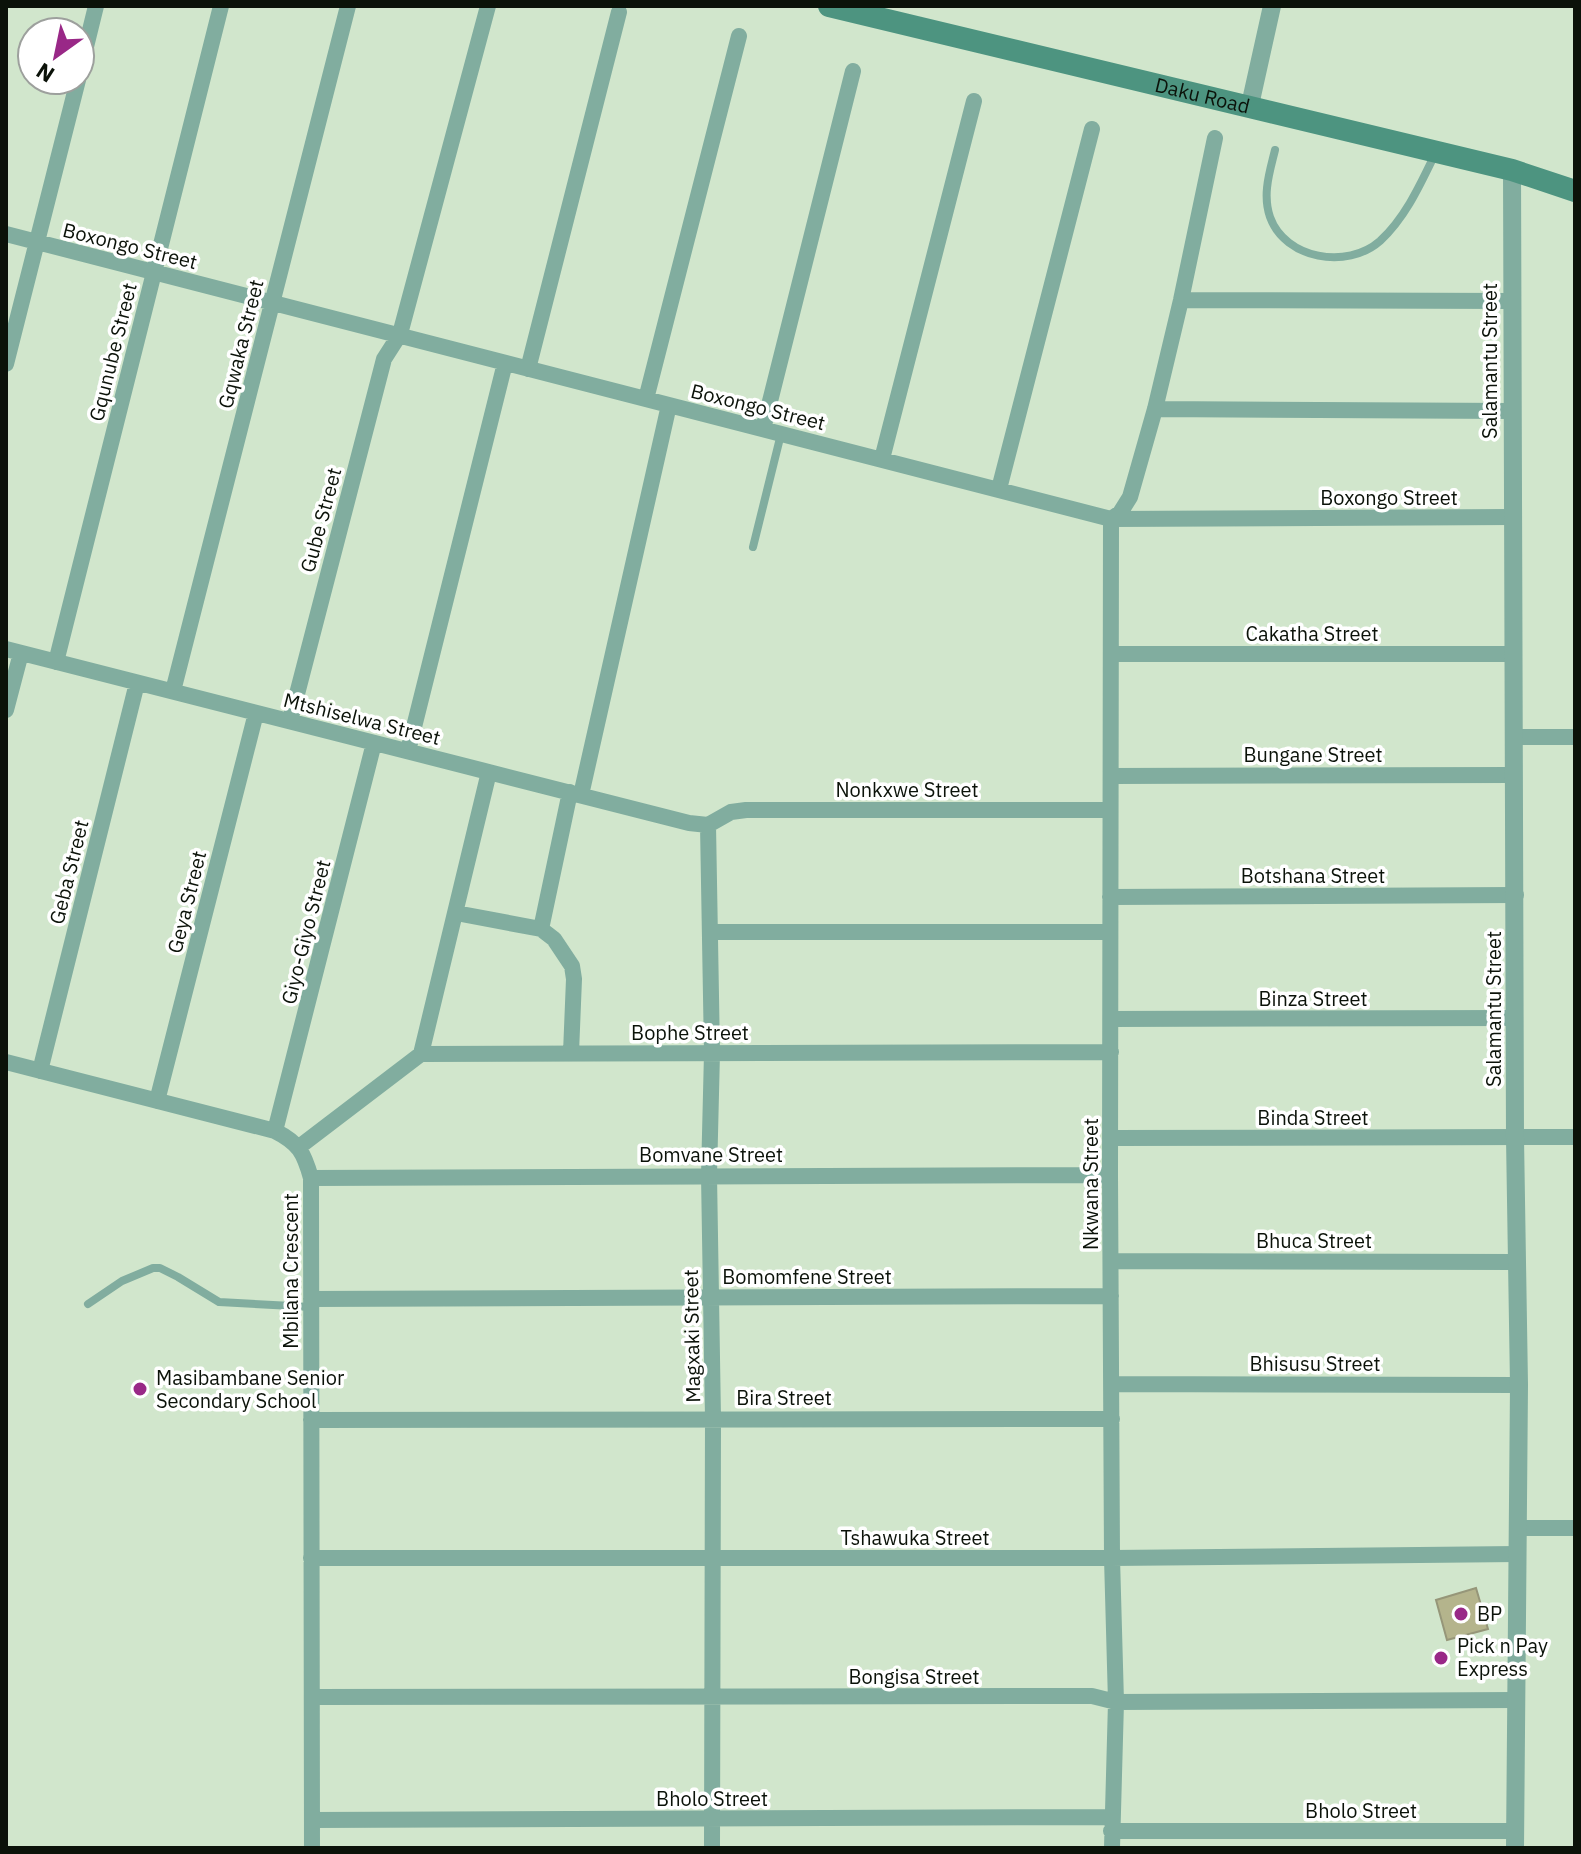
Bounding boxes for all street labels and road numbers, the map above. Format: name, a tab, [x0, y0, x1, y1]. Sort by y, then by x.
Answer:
street label: Daku Road	[1152, 71, 1253, 120]
street label: Boxongo Street	[60, 216, 200, 275]
street label: Gqwaka Street	[211, 277, 270, 411]
street label: Gqunube Street	[82, 280, 143, 424]
street label: Salamantu Street	[1476, 283, 1503, 439]
street label: Boxongo Street	[688, 377, 828, 436]
street label: Gube Street	[294, 464, 347, 575]
street label: Boxongo Street	[1320, 484, 1458, 511]
street label: Cakatha Street	[1246, 620, 1378, 647]
street label: Mtshiselwa Street	[281, 686, 443, 751]
street label: Bungane Street	[1244, 741, 1382, 768]
street label: Nonkxwe Street	[835, 776, 979, 803]
street label: Geba Street	[43, 817, 95, 927]
street label: Geya Street	[161, 848, 212, 956]
street label: Giyo-Giyo Street	[275, 857, 337, 1007]
street label: Botshana Street	[1241, 862, 1385, 889]
street label: Salamantu Street	[1480, 931, 1507, 1087]
street label: Binza Street	[1259, 985, 1367, 1012]
street label: Bophe Street	[631, 1019, 749, 1046]
street label: Binda Street	[1257, 1104, 1369, 1131]
street label: Nkwana Street	[1077, 1118, 1104, 1250]
street label: Bomvane Street	[639, 1141, 783, 1168]
street label: Mbilana Crescent	[277, 1193, 304, 1349]
street label: Bhuca Street	[1256, 1227, 1372, 1254]
street label: Bomomfene Street	[722, 1263, 892, 1290]
street label: Magxaki Street	[677, 1269, 706, 1403]
street label: Bhisusu Street	[1249, 1350, 1381, 1377]
street label: Bira Street	[736, 1384, 832, 1411]
street label: Tshawuka Street	[840, 1524, 990, 1551]
street label: Bongisa Street	[848, 1663, 980, 1690]
street label: Bholo Street	[656, 1785, 768, 1812]
street label: Bholo Street	[1305, 1797, 1417, 1824]

